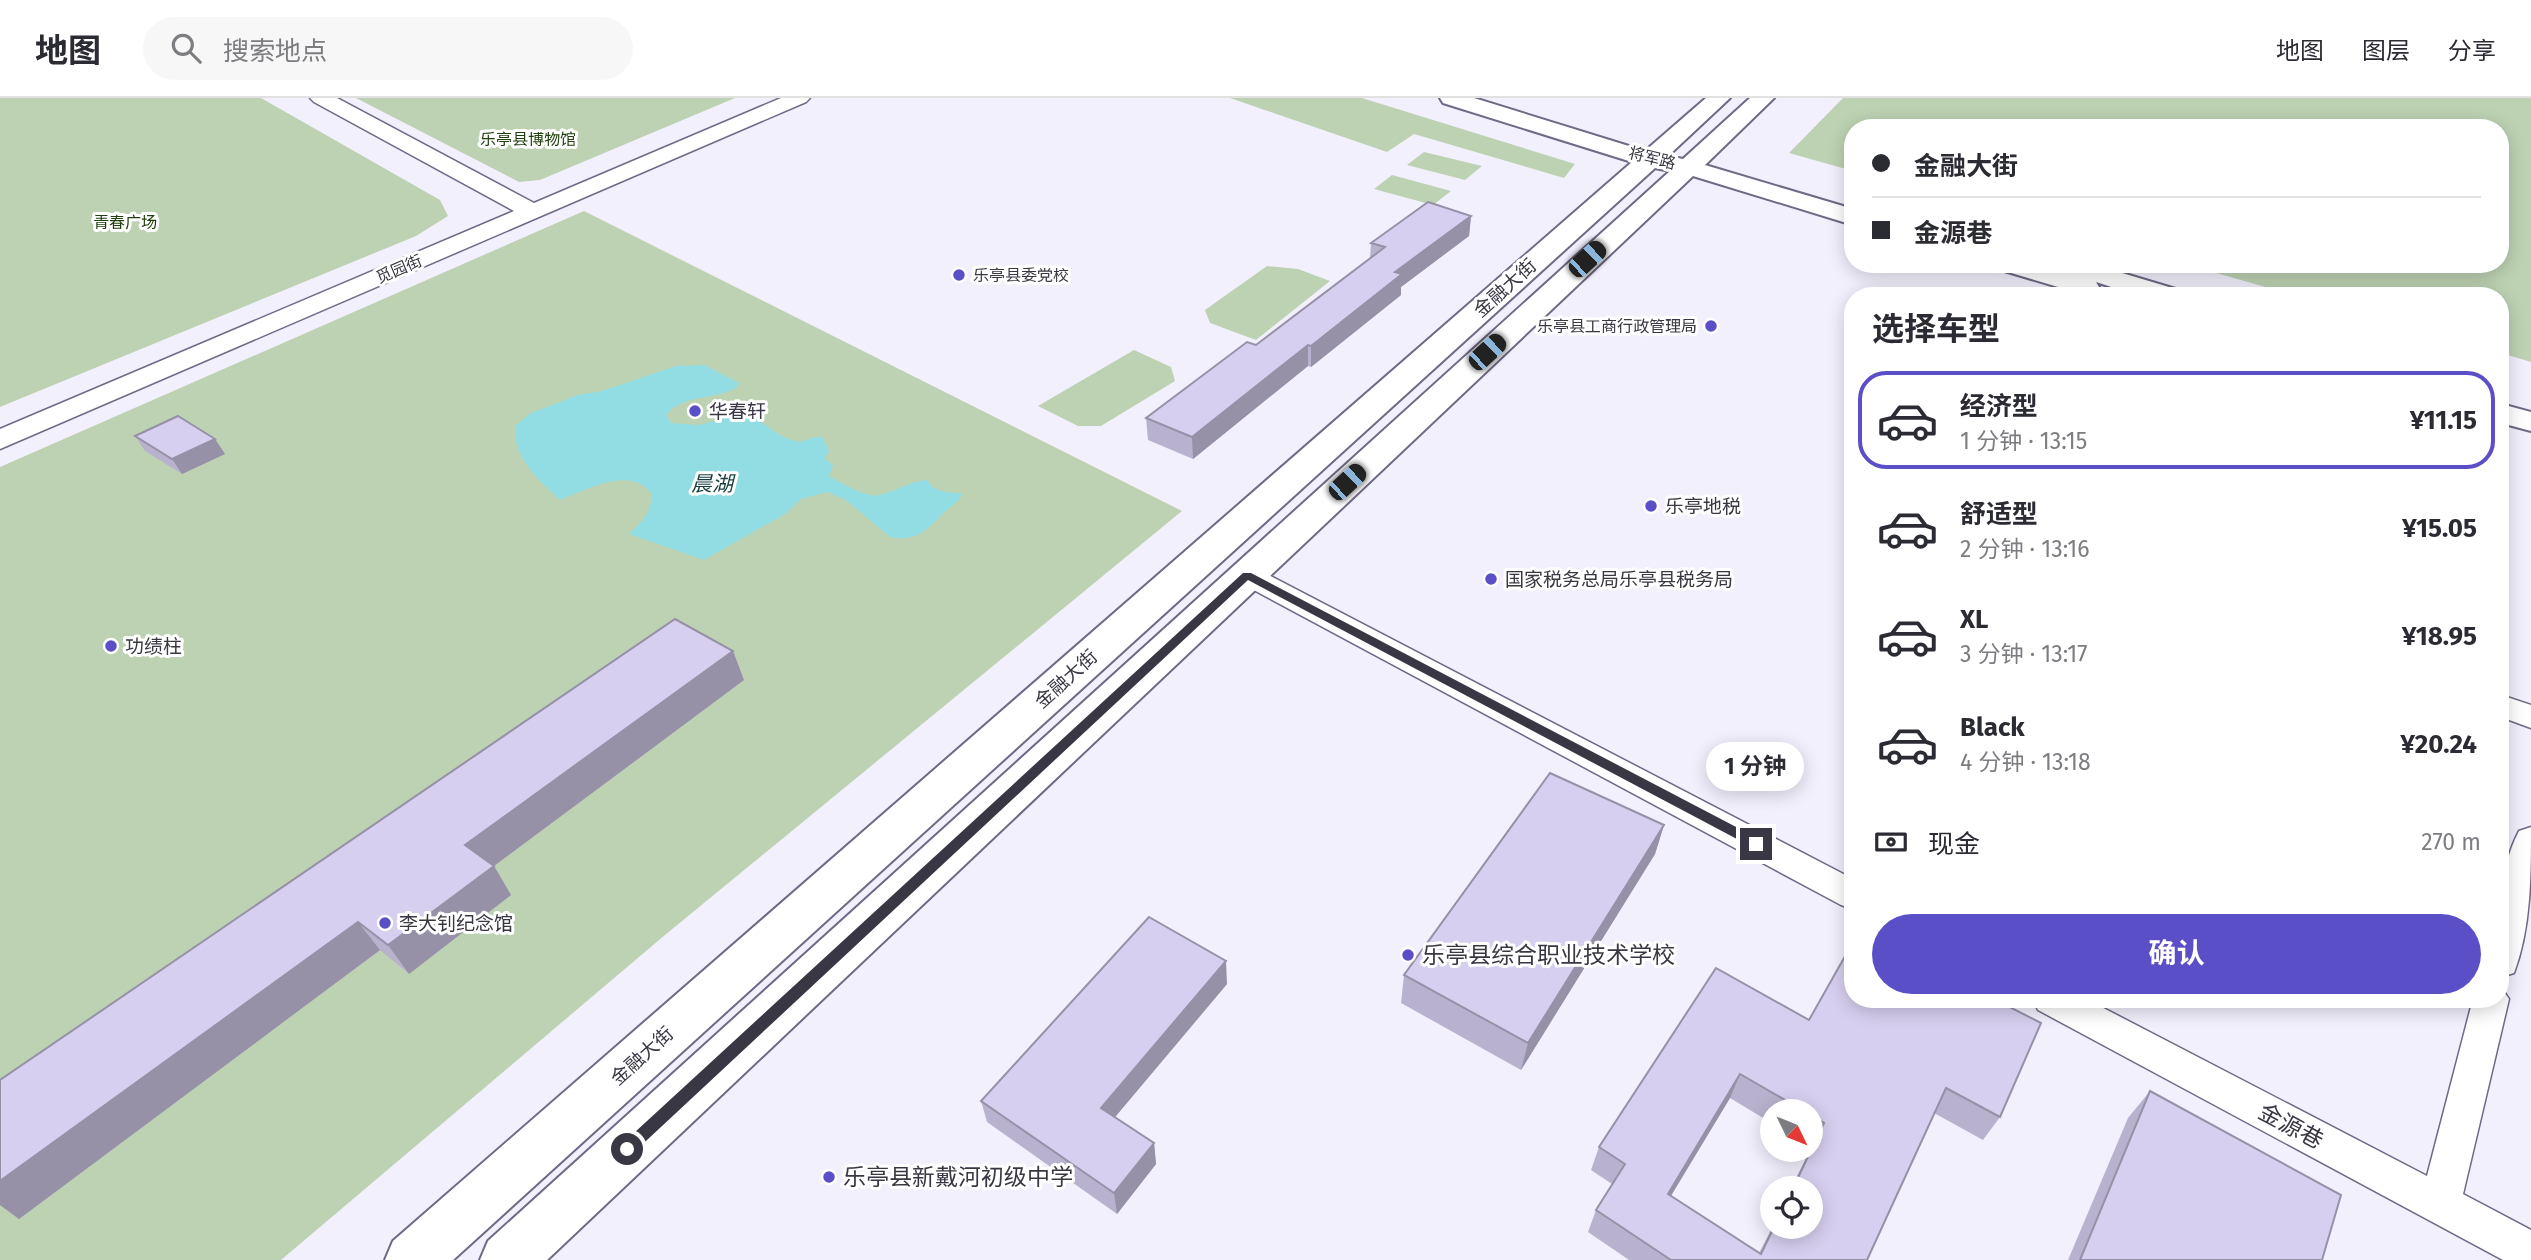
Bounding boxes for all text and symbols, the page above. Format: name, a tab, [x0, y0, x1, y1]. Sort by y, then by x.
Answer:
search box	[143, 17, 633, 80]
icon: search	[167, 29, 205, 67]
text: 地图	[35, 31, 101, 71]
text: 搜索地点	[223, 36, 327, 67]
text: 地图	[2276, 37, 2324, 65]
text: 图层	[2362, 37, 2410, 65]
text: 分享	[2448, 37, 2496, 65]
park label: 乐亭县博物馆	[480, 130, 576, 149]
street label: 将军路	[1626, 143, 1678, 173]
text: 金融大街	[1914, 151, 2018, 182]
park label: 青春广场	[93, 213, 157, 232]
text: 金源巷	[1914, 218, 1992, 249]
car	[1565, 237, 1610, 281]
street label: 觅园街	[373, 251, 425, 287]
street label: 金融大街	[1469, 254, 1541, 322]
place label: 乐亭县委党校	[973, 266, 1069, 285]
marker: 乐亭县委党校	[951, 267, 967, 283]
text: 选择车型	[1872, 310, 2000, 348]
place label: 乐亭县工商行政管理局	[1537, 317, 1697, 336]
marker: 乐亭县工商行政管理局	[1703, 318, 1719, 334]
car	[1465, 330, 1510, 374]
icon: car	[1876, 389, 1939, 452]
text: 经济型	[1960, 391, 2038, 422]
place label: 华春轩	[709, 400, 766, 423]
marker: 华春轩	[687, 403, 703, 419]
text: ¥11.15	[2410, 405, 2477, 436]
text: 1 分钟 · 13:15	[1960, 427, 2087, 455]
car	[1325, 460, 1370, 504]
water label: 晨湖	[691, 471, 736, 497]
place label: 乐亭地税	[1665, 495, 1741, 518]
icon: car	[1876, 497, 1939, 560]
marker: 乐亭地税	[1643, 498, 1659, 514]
text: 舒适型	[1960, 499, 2038, 530]
text: ¥15.05	[2402, 513, 2477, 544]
text: 2 分钟 · 13:16	[1960, 535, 2089, 563]
place label: 国家税务总局乐亭县税务局	[1505, 568, 1733, 591]
marker: 国家税务总局乐亭县税务局	[1483, 571, 1499, 587]
text: XL	[1960, 604, 1988, 635]
icon: car	[1876, 605, 1939, 668]
text: ¥18.95	[2402, 621, 2477, 652]
place label: 功绩柱	[125, 635, 182, 658]
marker: 功绩柱	[103, 638, 119, 654]
text: 3 分钟 · 13:17	[1960, 640, 2088, 668]
street label: 金融大街	[1030, 645, 1102, 713]
text: Black	[1960, 712, 2025, 743]
icon: car	[1876, 713, 1939, 776]
text: ¥20.24	[2400, 729, 2477, 760]
callout: 1 分钟	[1707, 742, 1805, 792]
text: 4 分钟 · 13:18	[1960, 748, 2091, 776]
text: 1 分钟	[1724, 752, 1786, 780]
icon: cash	[1872, 823, 1910, 861]
route end	[1740, 828, 1772, 860]
text: 270 m	[2421, 828, 2481, 856]
text: 现金	[1928, 829, 1980, 860]
place label: 李大钊纪念馆	[399, 912, 513, 935]
button: 确认	[1872, 914, 2481, 994]
marker: 李大钊纪念馆	[377, 915, 393, 931]
place label: 乐亭县综合职业技术学校	[1422, 941, 1675, 969]
marker: 乐亭县综合职业技术学校	[1400, 947, 1416, 963]
street label: 金融大街	[606, 1022, 678, 1090]
street label: 金源巷	[2254, 1097, 2328, 1155]
north arrow	[1760, 1099, 1824, 1162]
map controls	[1760, 1099, 1823, 1239]
route start	[611, 1133, 643, 1165]
place label: 乐亭县新戴河初级中学	[843, 1163, 1073, 1191]
marker: 乐亭县新戴河初级中学	[821, 1169, 837, 1185]
button: locate	[1760, 1176, 1823, 1239]

